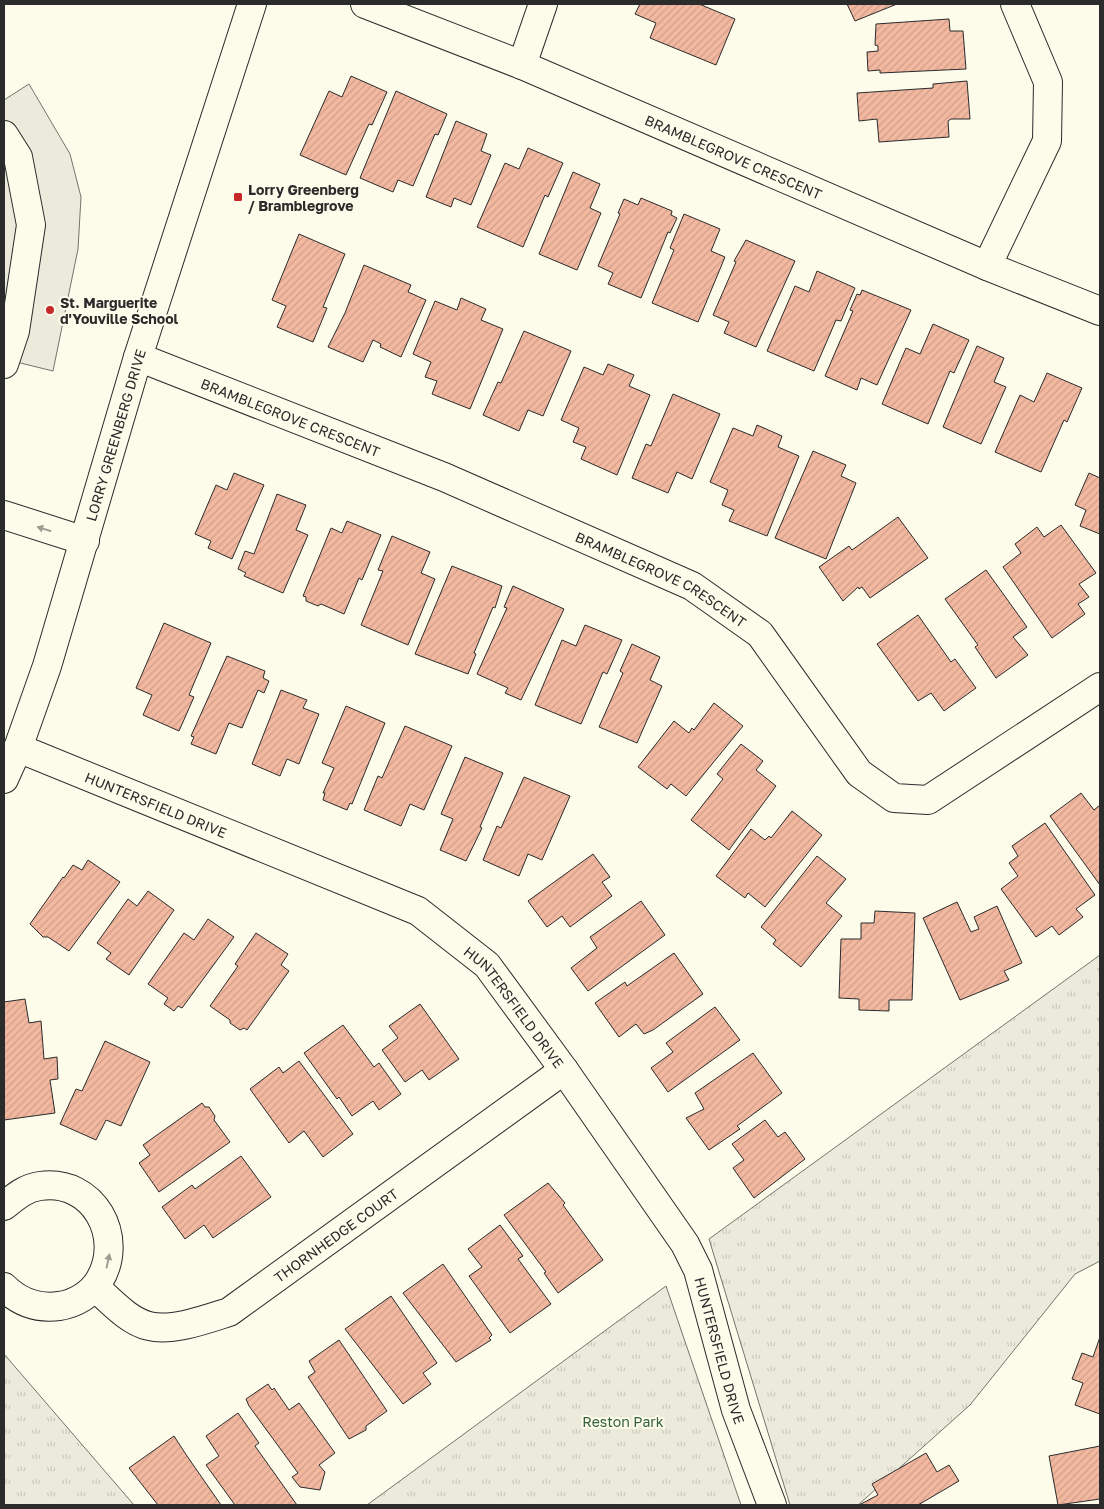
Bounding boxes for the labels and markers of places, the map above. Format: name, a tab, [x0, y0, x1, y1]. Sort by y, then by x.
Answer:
place label: Lorry Greenberg / Bramblegrove	[248, 181, 359, 214]
marker: Lorry Greenberg / Bramblegrove	[232, 191, 244, 203]
place label: St. Marguerite d'Youville School	[60, 294, 179, 327]
marker: St. Marguerite d'Youville School	[44, 304, 56, 316]

